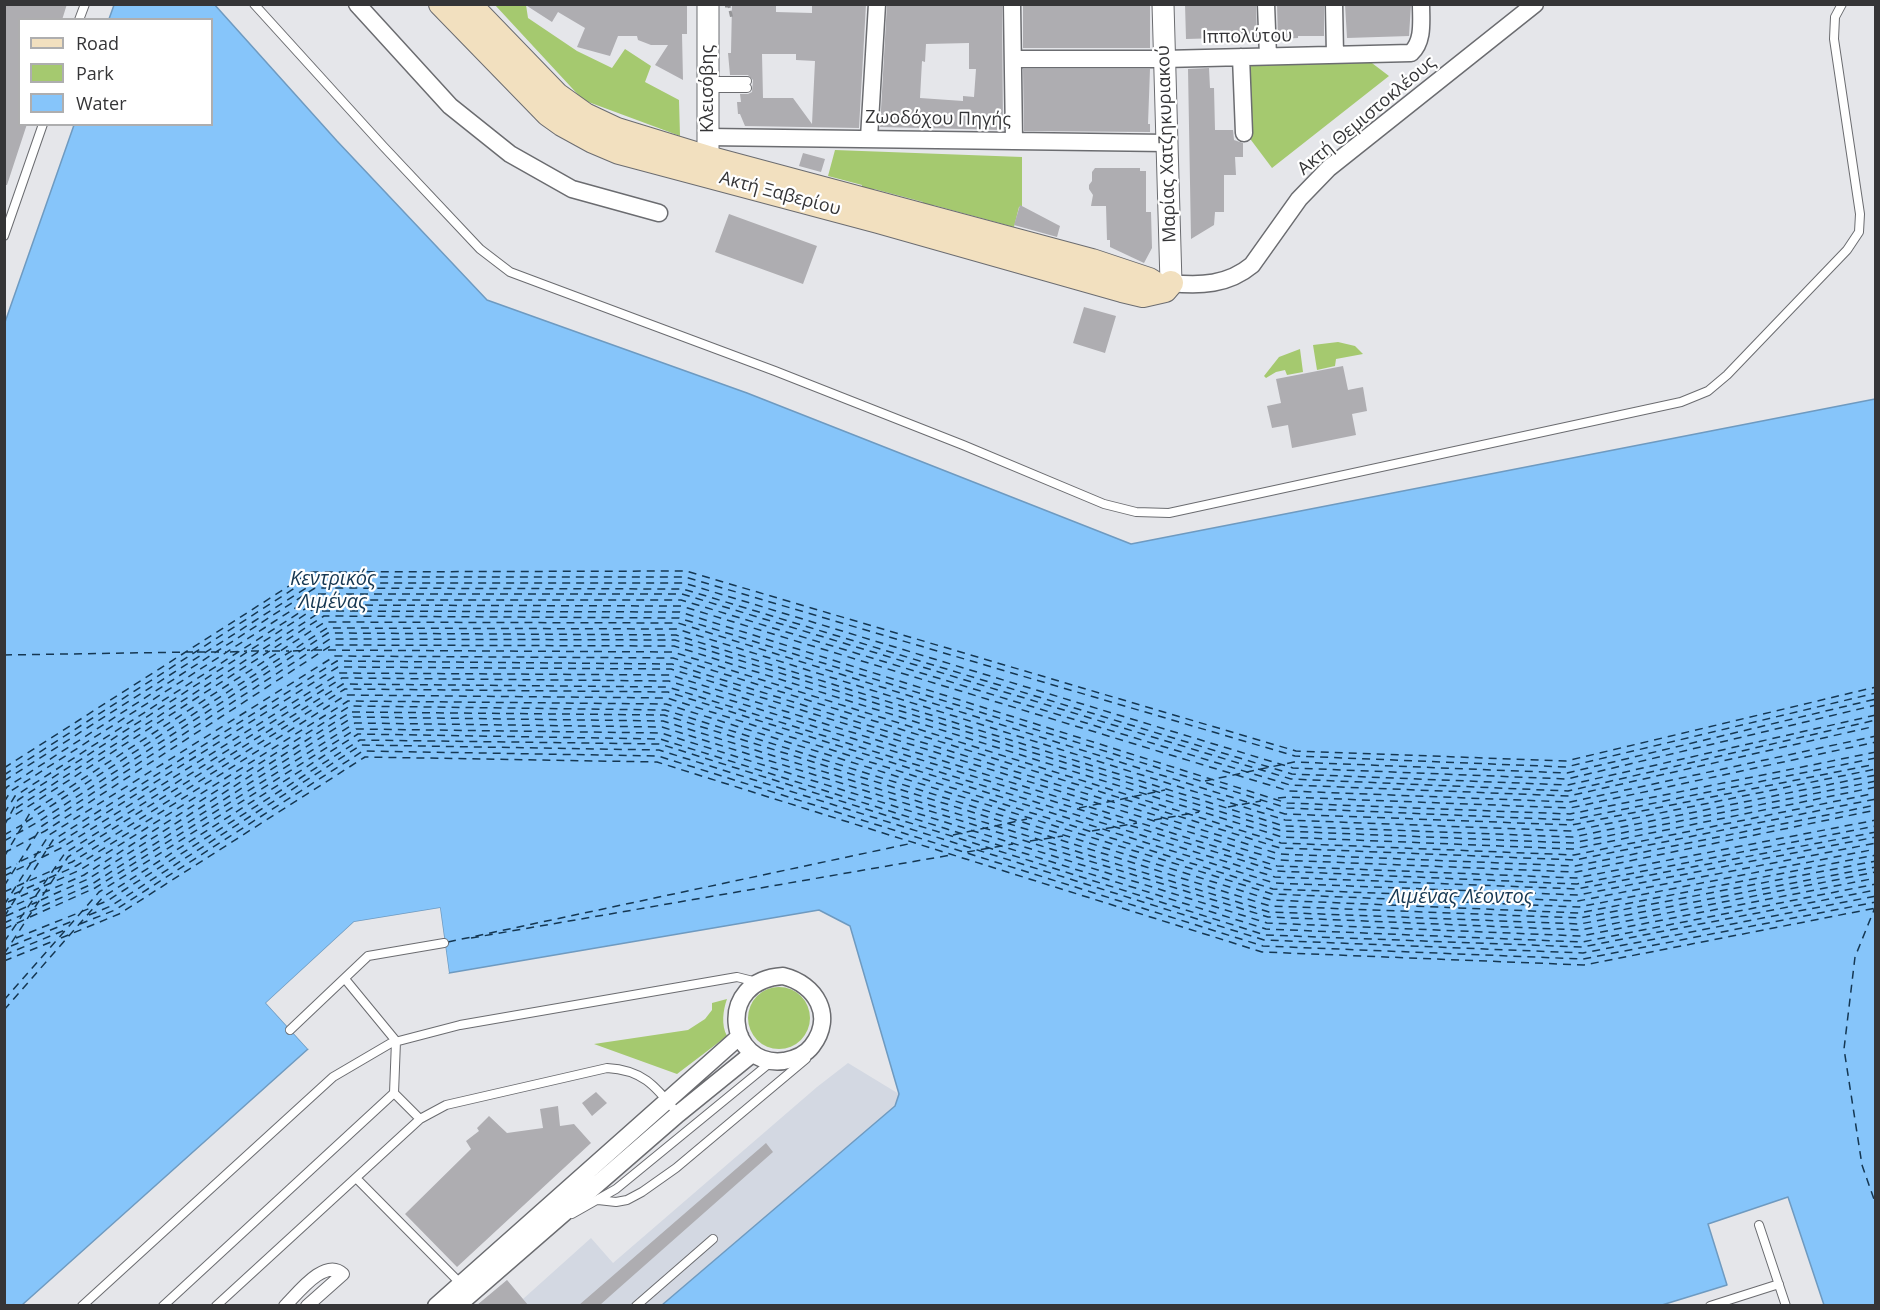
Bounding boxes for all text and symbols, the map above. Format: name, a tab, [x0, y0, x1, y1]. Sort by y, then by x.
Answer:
legend	[18, 18, 213, 126]
street label: Ιππολύτου	[1202, 25, 1292, 49]
text: Road	[76, 31, 119, 55]
street label: Κλεισόβης	[697, 45, 719, 133]
street label: Μαρίας Χατζηκυριακού	[1153, 45, 1181, 243]
street label: Ακτή Θεμιστοκλέους	[1294, 52, 1440, 180]
text: Park	[76, 61, 114, 85]
text: Water	[76, 91, 127, 115]
street label: Ζωοδόχου Πηγής	[865, 107, 1011, 131]
street label: Ακτή Ξαβερίου	[717, 167, 843, 221]
water label: Κεντρικός Λιμένας	[290, 567, 376, 614]
water label: Λιμένας Λέοντος	[1389, 885, 1533, 909]

